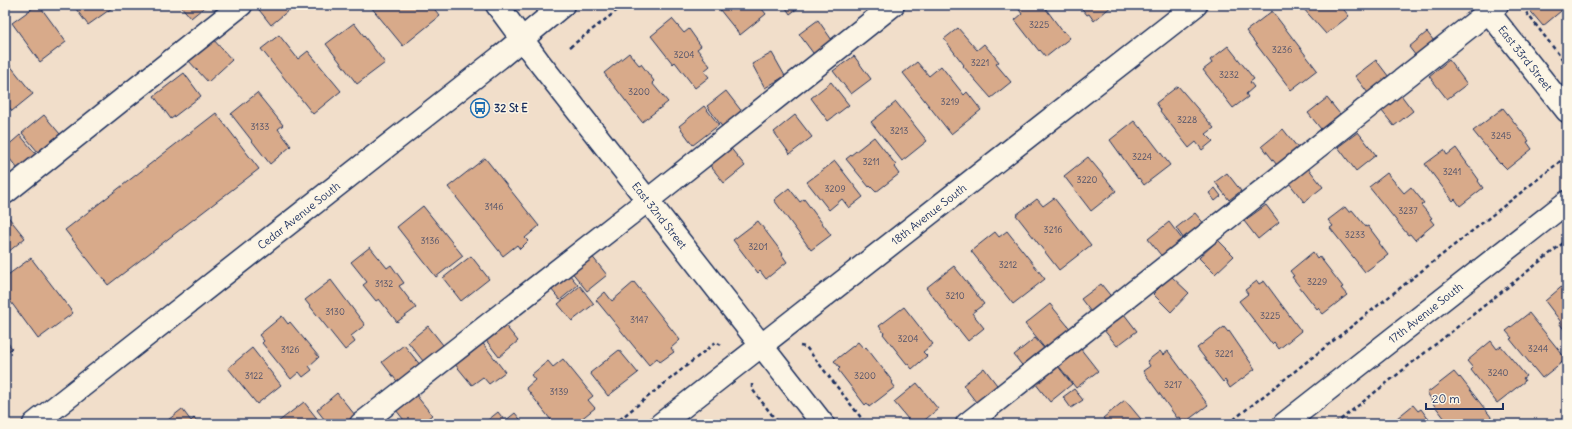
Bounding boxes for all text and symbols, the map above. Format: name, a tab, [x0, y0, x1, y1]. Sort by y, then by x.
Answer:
house number: 3225	[1029, 19, 1049, 30]
street label: East 33rd Street	[1495, 23, 1556, 94]
house number: 3236	[1272, 44, 1292, 55]
house number: 3204	[673, 49, 695, 60]
house number: 3221	[971, 57, 989, 68]
house number: 3232	[1219, 69, 1239, 80]
house number: 3200	[628, 86, 650, 97]
house number: 3219	[941, 96, 959, 107]
bus stop icon: 32 St E	[469, 97, 491, 119]
place label: 32 St E	[494, 101, 528, 115]
house number: 3228	[1177, 114, 1197, 125]
house number: 3133	[251, 121, 269, 132]
house number: 3213	[890, 125, 908, 136]
house number: 3245	[1491, 130, 1511, 141]
house number: 3224	[1132, 151, 1152, 162]
house number: 3211	[862, 156, 880, 167]
house number: 3241	[1443, 166, 1461, 177]
house number: 3220	[1077, 174, 1098, 185]
street label: Cedar Avenue South	[255, 179, 343, 252]
street label: East 32nd Street	[629, 179, 690, 252]
street label: 18th Avenue South	[888, 181, 969, 248]
house number: 3209	[824, 183, 846, 194]
house number: 3146	[485, 201, 503, 212]
house number: 3237	[1398, 205, 1418, 216]
house number: 3216	[1044, 224, 1062, 235]
house number: 3233	[1345, 229, 1365, 240]
house number: 3136	[421, 235, 439, 246]
house number: 3201	[748, 241, 768, 252]
house number: 3212	[999, 259, 1017, 270]
house number: 3229	[1307, 276, 1327, 287]
house number: 3132	[375, 278, 393, 289]
street label: 17th Avenue South	[1386, 279, 1466, 346]
house number: 3210	[945, 290, 965, 301]
house number: 3130	[325, 306, 345, 317]
house number: 3225	[1260, 310, 1280, 321]
house number: 3147	[630, 314, 649, 325]
house number: 3204	[897, 333, 919, 344]
house number: 3244	[1528, 343, 1548, 354]
house number: 3126	[281, 344, 299, 355]
house number: 3221	[1215, 348, 1233, 359]
house number: 3240	[1487, 367, 1509, 378]
house number: 3122	[245, 370, 263, 381]
house number: 3200	[854, 370, 876, 381]
house number: 3217	[1164, 379, 1183, 390]
scale bar	[1426, 385, 1503, 411]
house number: 3139	[550, 386, 568, 397]
text: 20 m	[1432, 391, 1460, 406]

